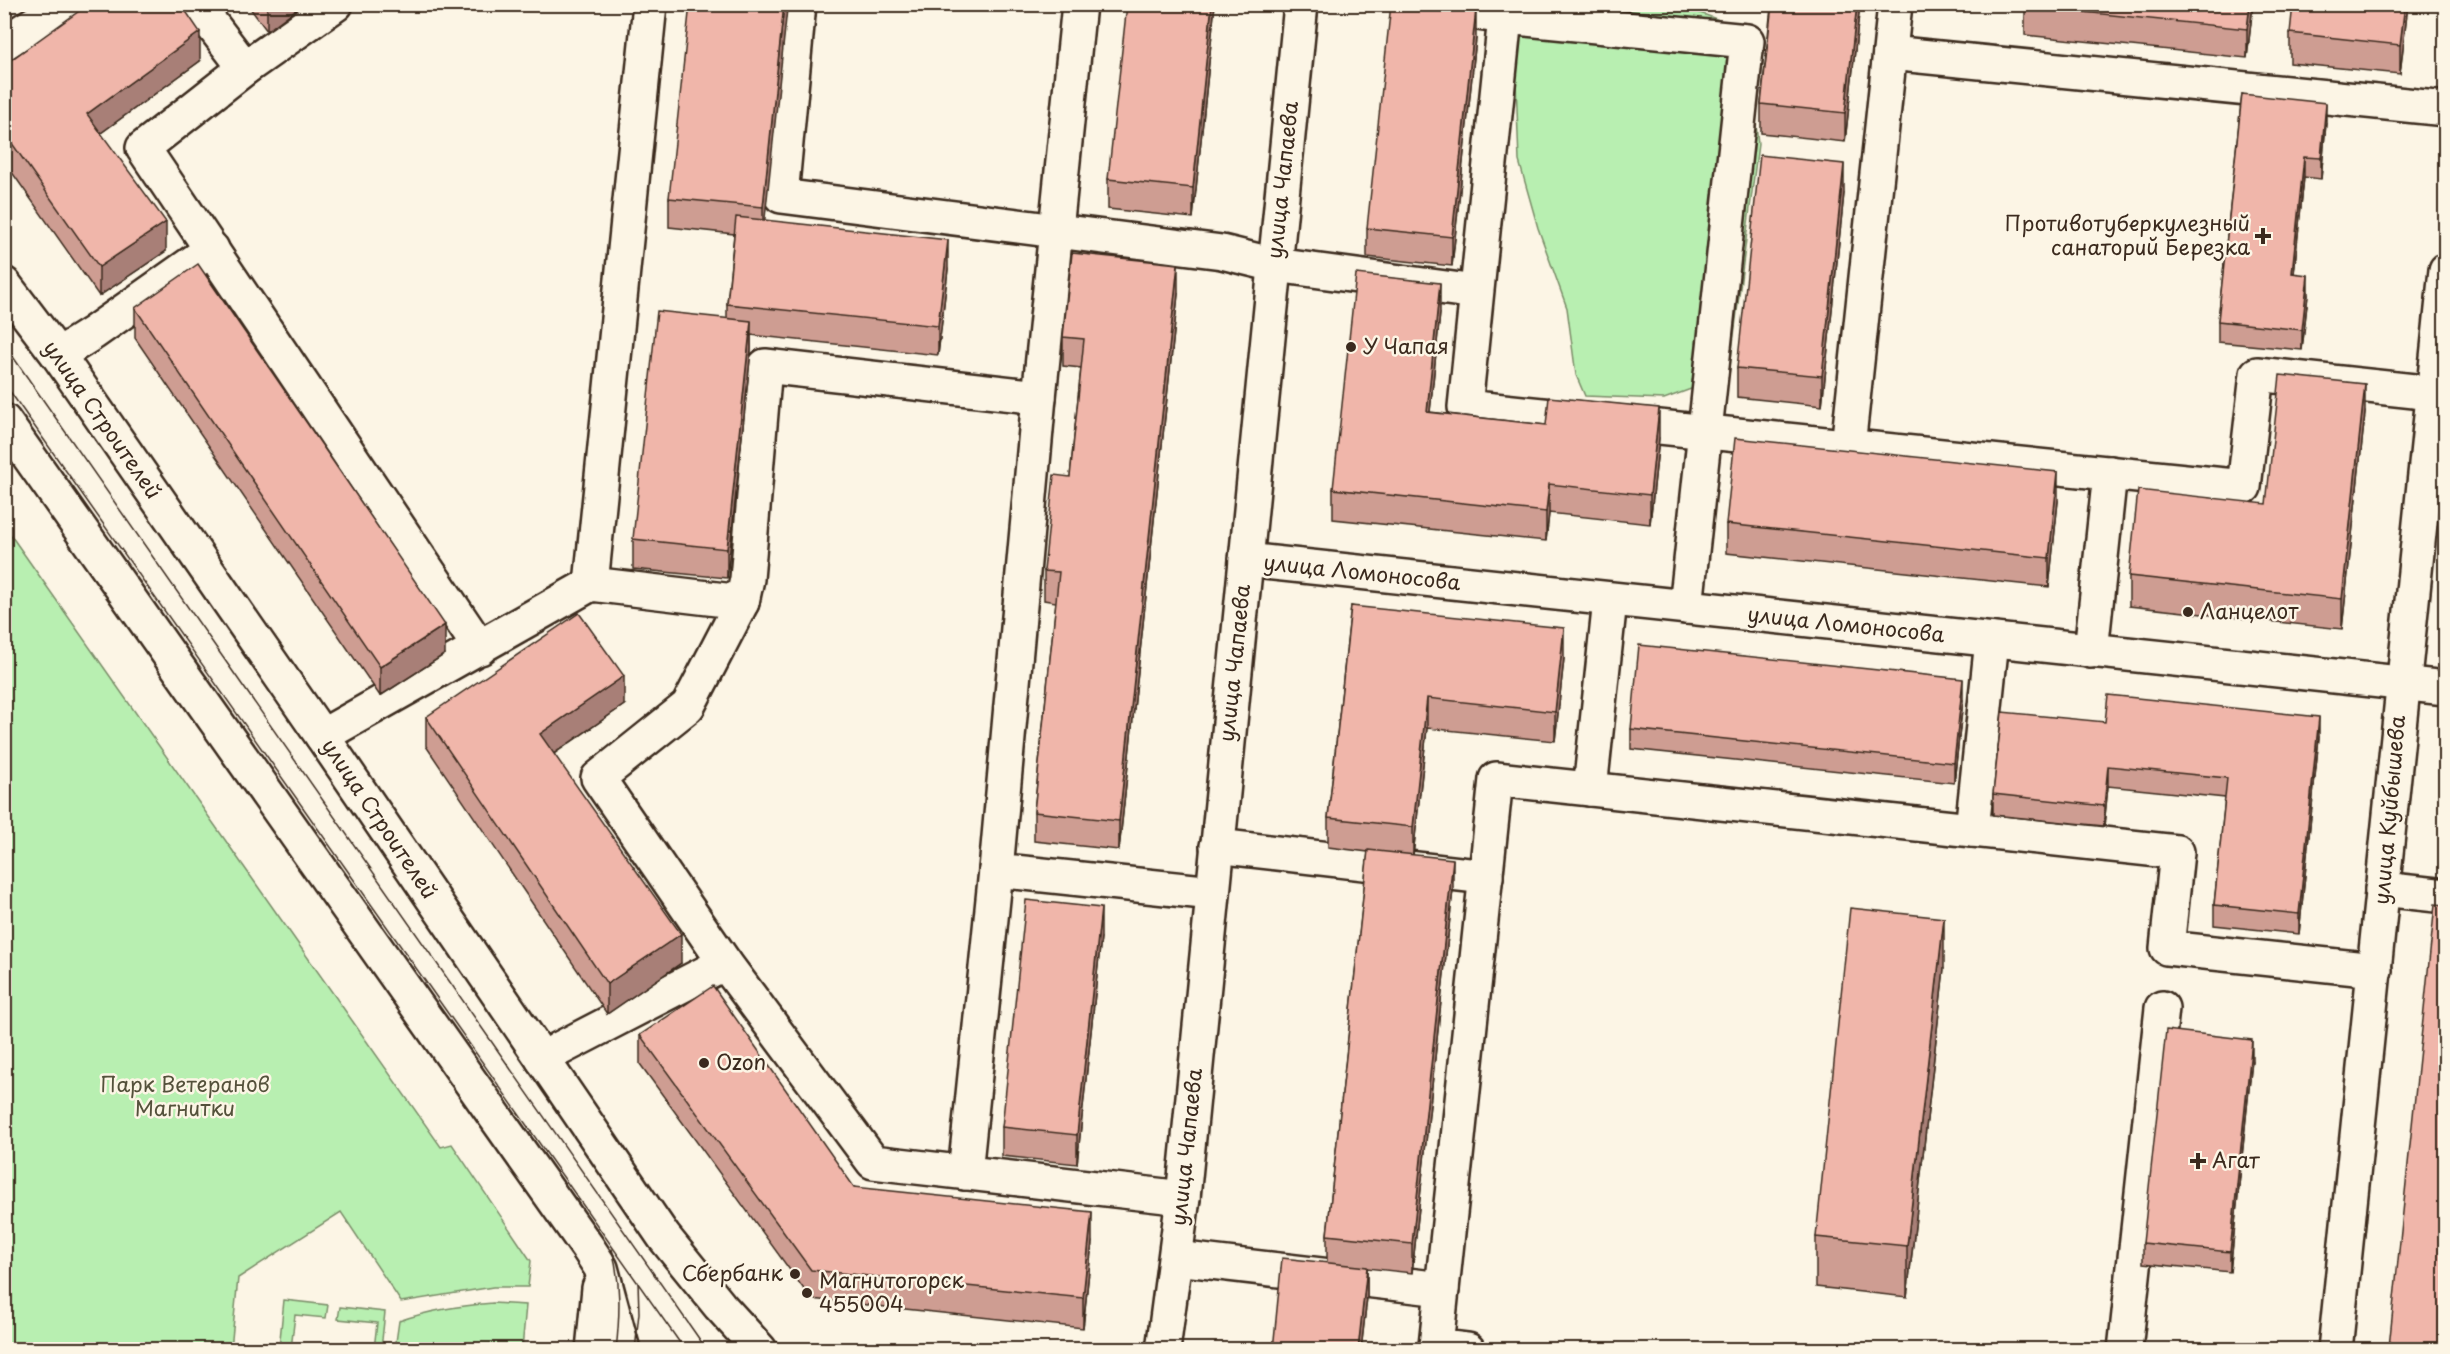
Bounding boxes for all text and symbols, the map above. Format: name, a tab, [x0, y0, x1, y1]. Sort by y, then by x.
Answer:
street label: улица Чапаева	[1257, 99, 1305, 260]
place label: Противотуберкулезный санаторий Березка	[2005, 206, 2250, 262]
marker: Противотуберкулезный санаторий Березка	[2254, 227, 2272, 245]
place label: У Чапая	[1363, 329, 1449, 361]
street label: улица Строителей	[37, 333, 171, 505]
marker: У Чапая	[1344, 340, 1358, 354]
street label: улица Ломоносова	[1262, 545, 1462, 597]
street label: улица Чапаева	[1209, 582, 1257, 743]
place label: Ланцелот	[2200, 594, 2299, 626]
street label: улица Ломоносова	[1746, 597, 1946, 649]
marker: Ланцелот	[2181, 605, 2195, 619]
street label: улица Куйбышева	[2364, 714, 2412, 906]
street label: улица Строителей	[315, 731, 446, 905]
place label: Ozon	[716, 1045, 766, 1077]
marker: Ozon	[697, 1056, 711, 1070]
street label: улица Чапаева	[1161, 1066, 1209, 1227]
park label: Парк Ветеранов Магнитки	[100, 1067, 270, 1123]
place label: Агат	[2212, 1143, 2260, 1175]
marker: Агат	[2189, 1152, 2207, 1170]
place label: Сбербанк	[682, 1256, 784, 1288]
place label: Магнитогорск 455004	[819, 1263, 964, 1319]
marker: Сбербанк	[788, 1267, 802, 1281]
marker: Магнитогорск 455004	[800, 1286, 814, 1300]

